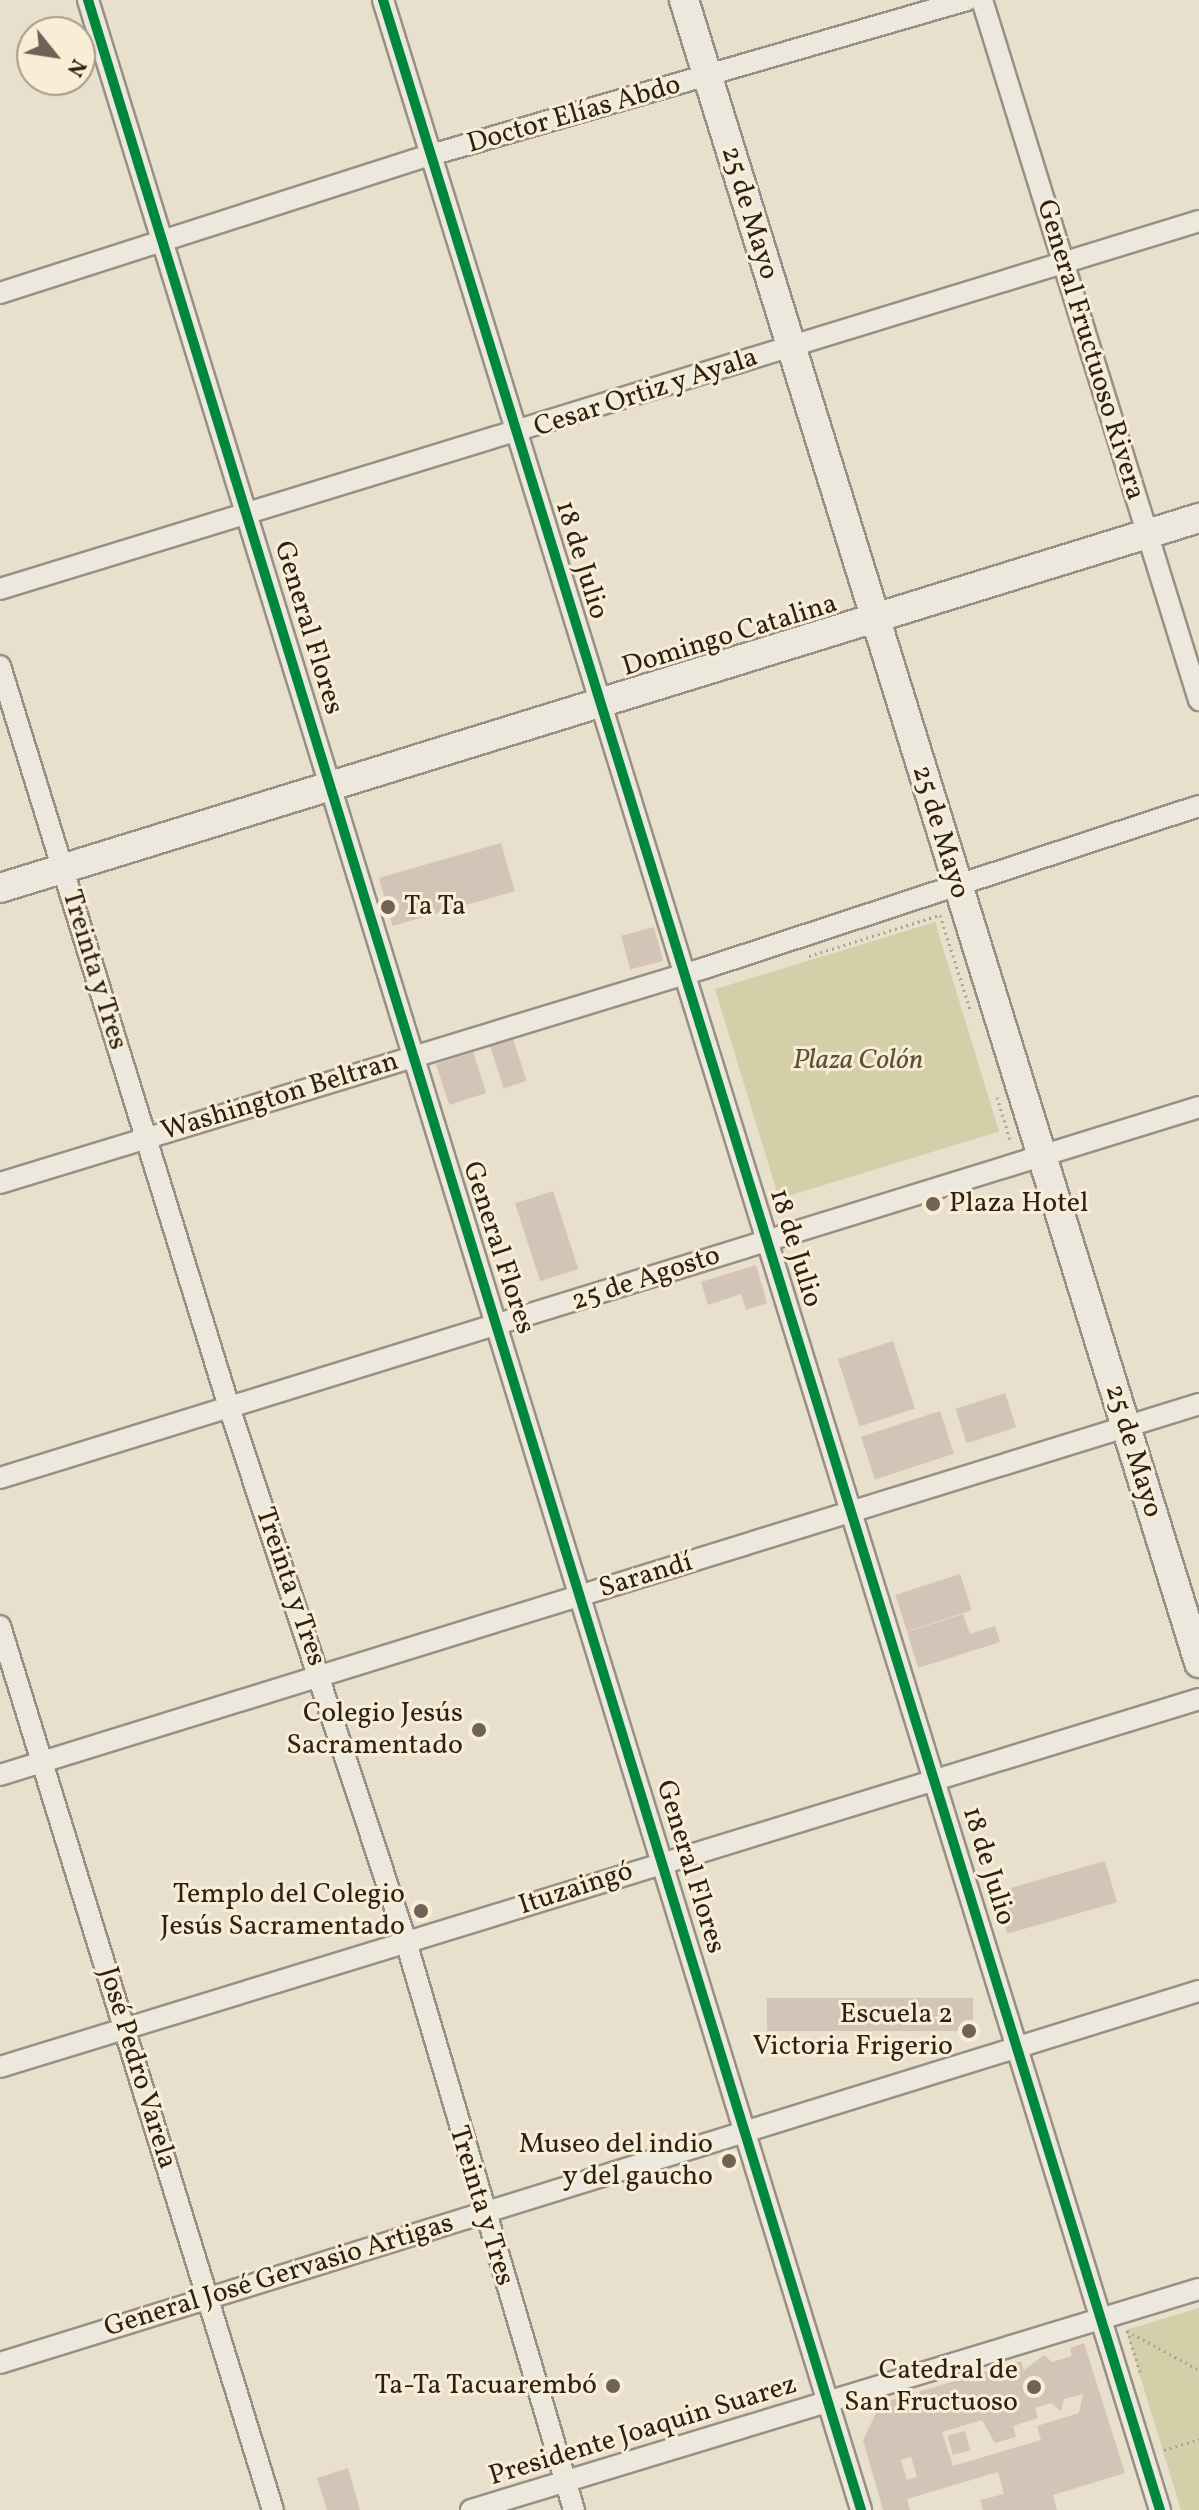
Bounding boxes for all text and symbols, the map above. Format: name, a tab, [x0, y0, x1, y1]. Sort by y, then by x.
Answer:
north arrow	[16, 16, 96, 96]
text: N	[58, 53, 93, 82]
street label: Doctor Elías Abdo	[463, 68, 685, 162]
street label: 25 de Mayo	[713, 142, 785, 284]
street label: General Fructuoso Rivera	[1028, 196, 1152, 504]
street label: Cesar Ortiz y Ayala	[529, 341, 763, 445]
street label: 18 de Julio	[547, 497, 615, 623]
street label: General Flores	[266, 537, 350, 719]
street label: Domingo Catalina	[618, 587, 842, 685]
street label: 25 de Mayo	[904, 761, 976, 903]
street label: Treinta y Tres	[53, 885, 135, 1055]
place label: Ta Ta	[404, 890, 467, 924]
marker: Ta Ta	[379, 898, 397, 916]
park label: Plaza Colón	[793, 1044, 923, 1078]
street label: Washington Beltran	[157, 1045, 403, 1149]
street label: General Flores	[454, 1158, 542, 1338]
street label: 18 de Julio	[761, 1185, 829, 1311]
place label: Plaza Hotel	[949, 1187, 1088, 1221]
marker: Plaza Hotel	[924, 1195, 942, 1213]
street label: 25 de Agosto	[568, 1239, 724, 1319]
street label: 25 de Mayo	[1097, 1380, 1169, 1522]
street label: Treinta y Tres	[247, 1502, 333, 1672]
street label: Sarandí	[595, 1546, 697, 1606]
place label: Colegio Jesús Sacramentado	[286, 1697, 463, 1763]
marker: Colegio Jesús Sacramentado	[470, 1721, 488, 1739]
street label: General Flores	[648, 1776, 732, 1958]
street label: 18 de Julio	[954, 1803, 1022, 1929]
street label: Ituzaingó	[515, 1855, 637, 1923]
place label: Templo del Colegio Jesús Sacramentado	[160, 1878, 405, 1944]
marker: Templo del Colegio Jesús Sacramentado	[412, 1902, 430, 1920]
street label: José Pedro Varela	[90, 1963, 184, 2173]
place label: Escuela 2 Victoria Frigerio	[752, 1998, 953, 2064]
marker: Escuela 2 Victoria Frigerio	[960, 2022, 978, 2040]
street label: Treinta y Tres	[440, 2121, 522, 2291]
place label: Museo del indio y del gaucho	[519, 2128, 713, 2194]
marker: Museo del indio y del gaucho	[720, 2152, 738, 2170]
street label: General José Gervasio Artigas	[100, 2207, 458, 2345]
place label: Catedral de San Fructuoso	[844, 2354, 1018, 2420]
street label: Presidente Joaquin Suarez	[485, 2368, 801, 2494]
place label: Ta-Ta Tacuarembó	[374, 2369, 597, 2403]
marker: Ta-Ta Tacuarembó	[604, 2377, 622, 2395]
marker: Catedral de San Fructuoso	[1025, 2378, 1043, 2396]

